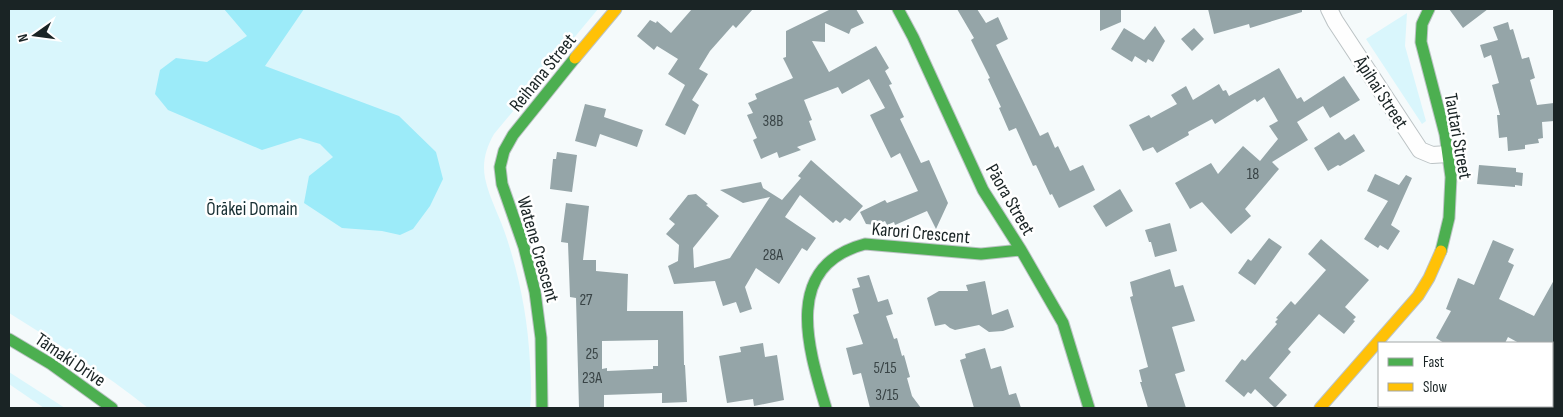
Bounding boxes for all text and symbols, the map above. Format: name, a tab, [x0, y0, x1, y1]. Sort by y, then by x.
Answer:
north arrow	[10, 10, 60, 60]
street label: Reihana Street	[505, 29, 582, 117]
text: N	[14, 32, 32, 44]
street label: Āpihai Street	[1348, 51, 1413, 134]
street label: Tautari Street	[1439, 92, 1476, 181]
house number: 38B	[763, 112, 783, 131]
street label: Pāora Street	[980, 160, 1039, 240]
house number: 18	[1247, 165, 1259, 184]
street label: Watene Crescent	[511, 194, 564, 305]
park label: Ōrākei Domain	[206, 198, 298, 221]
street label: Karori Crescent	[871, 218, 971, 249]
house number: 28A	[763, 246, 783, 265]
house number: 27	[579, 291, 593, 310]
street label: Tāmaki Drive	[30, 328, 110, 392]
legend	[1378, 342, 1553, 407]
house number: 25	[585, 345, 599, 364]
text: Fast	[1423, 353, 1445, 372]
house number: 5/15	[873, 359, 897, 378]
house number: 23A	[582, 369, 602, 388]
text: Slow	[1423, 378, 1447, 397]
house number: 3/15	[875, 386, 899, 405]

